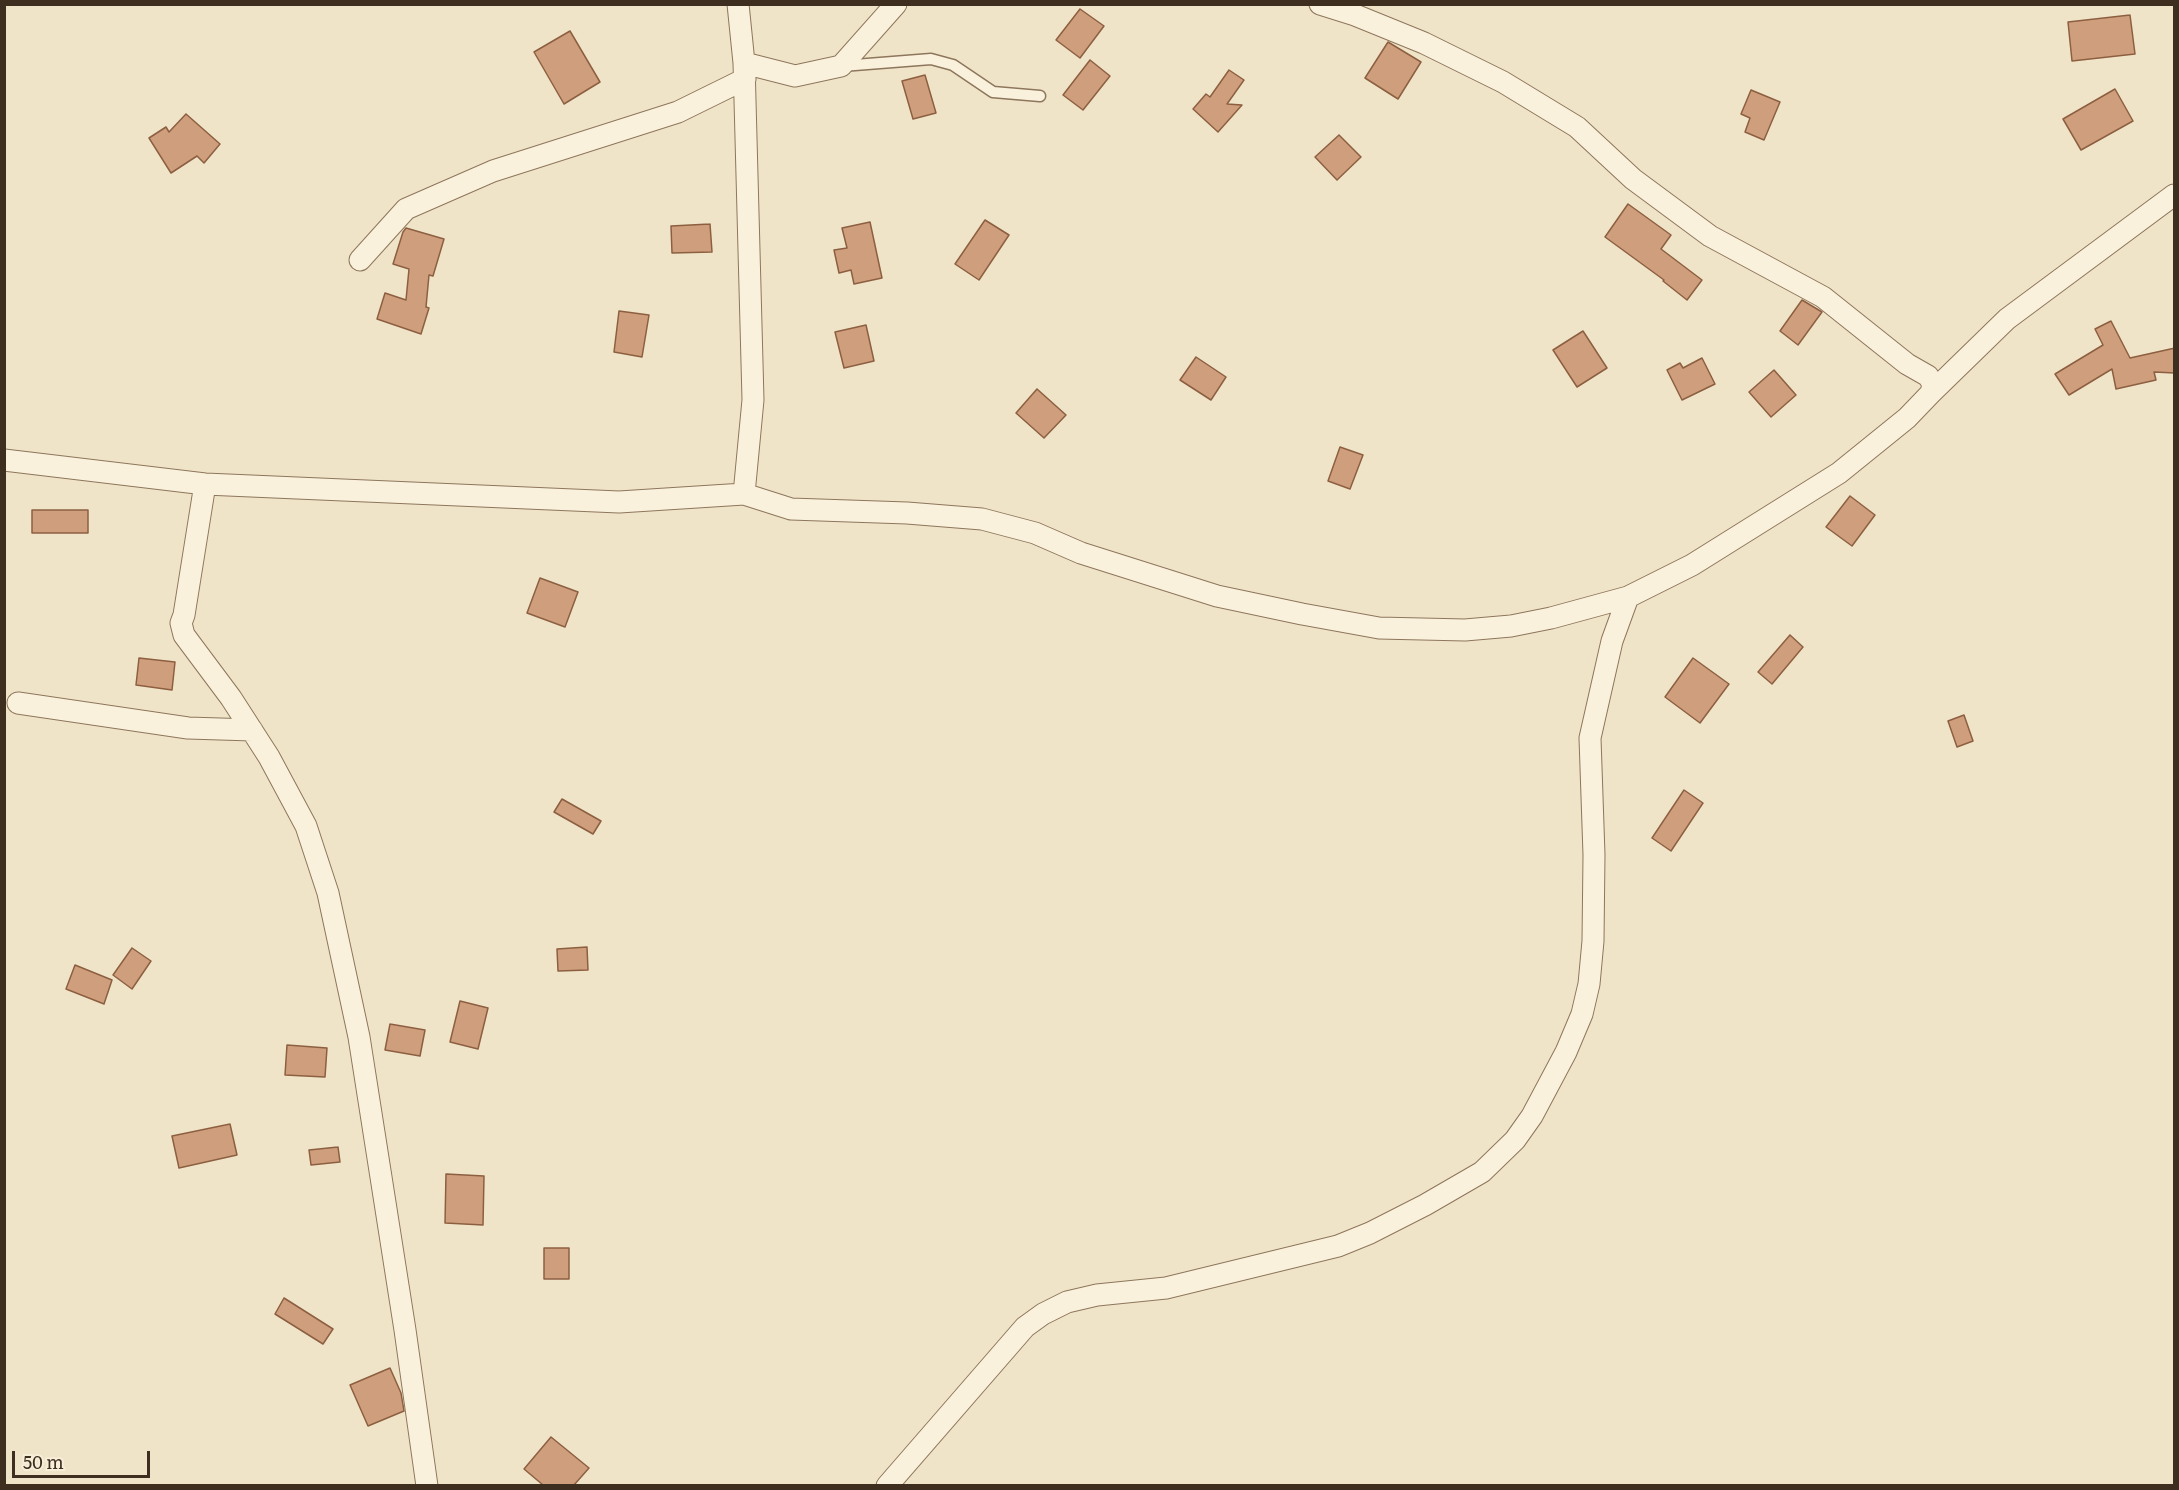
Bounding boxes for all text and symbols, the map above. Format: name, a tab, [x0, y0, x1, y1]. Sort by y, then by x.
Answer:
scale bar	[15, 1439, 153, 1477]
text: 50 m	[23, 1448, 64, 1475]

